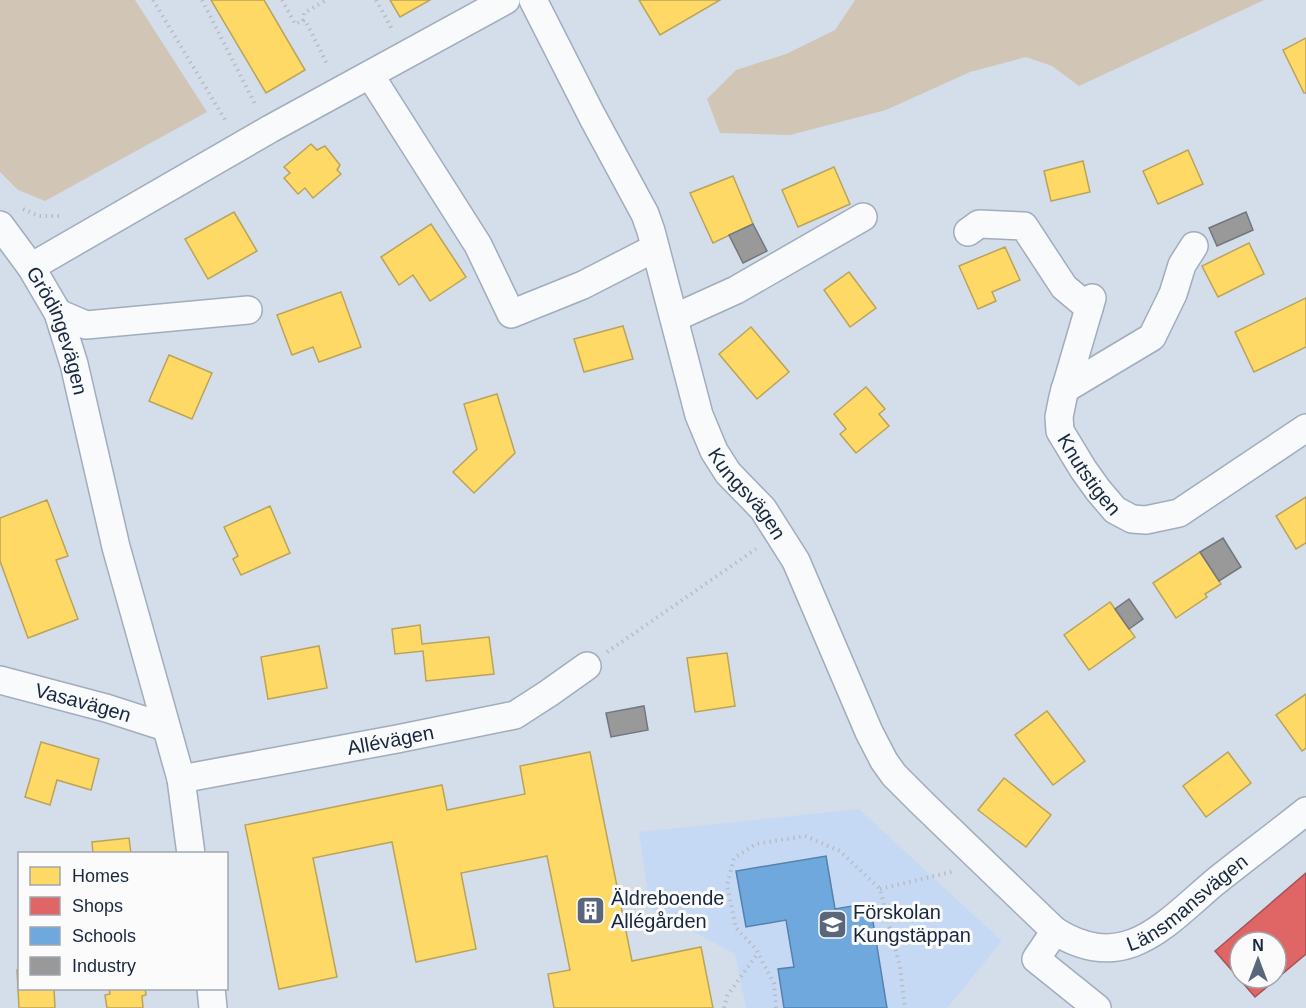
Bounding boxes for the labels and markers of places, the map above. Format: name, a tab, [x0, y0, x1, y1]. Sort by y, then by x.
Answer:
place label: Äldreboende Allégården	[611, 887, 724, 932]
building icon: Äldreboende Allégården	[574, 894, 606, 926]
place label: Förskolan Kungstäppan	[853, 901, 971, 946]
school or university icon: Förskolan Kungstäppan	[816, 908, 848, 940]

